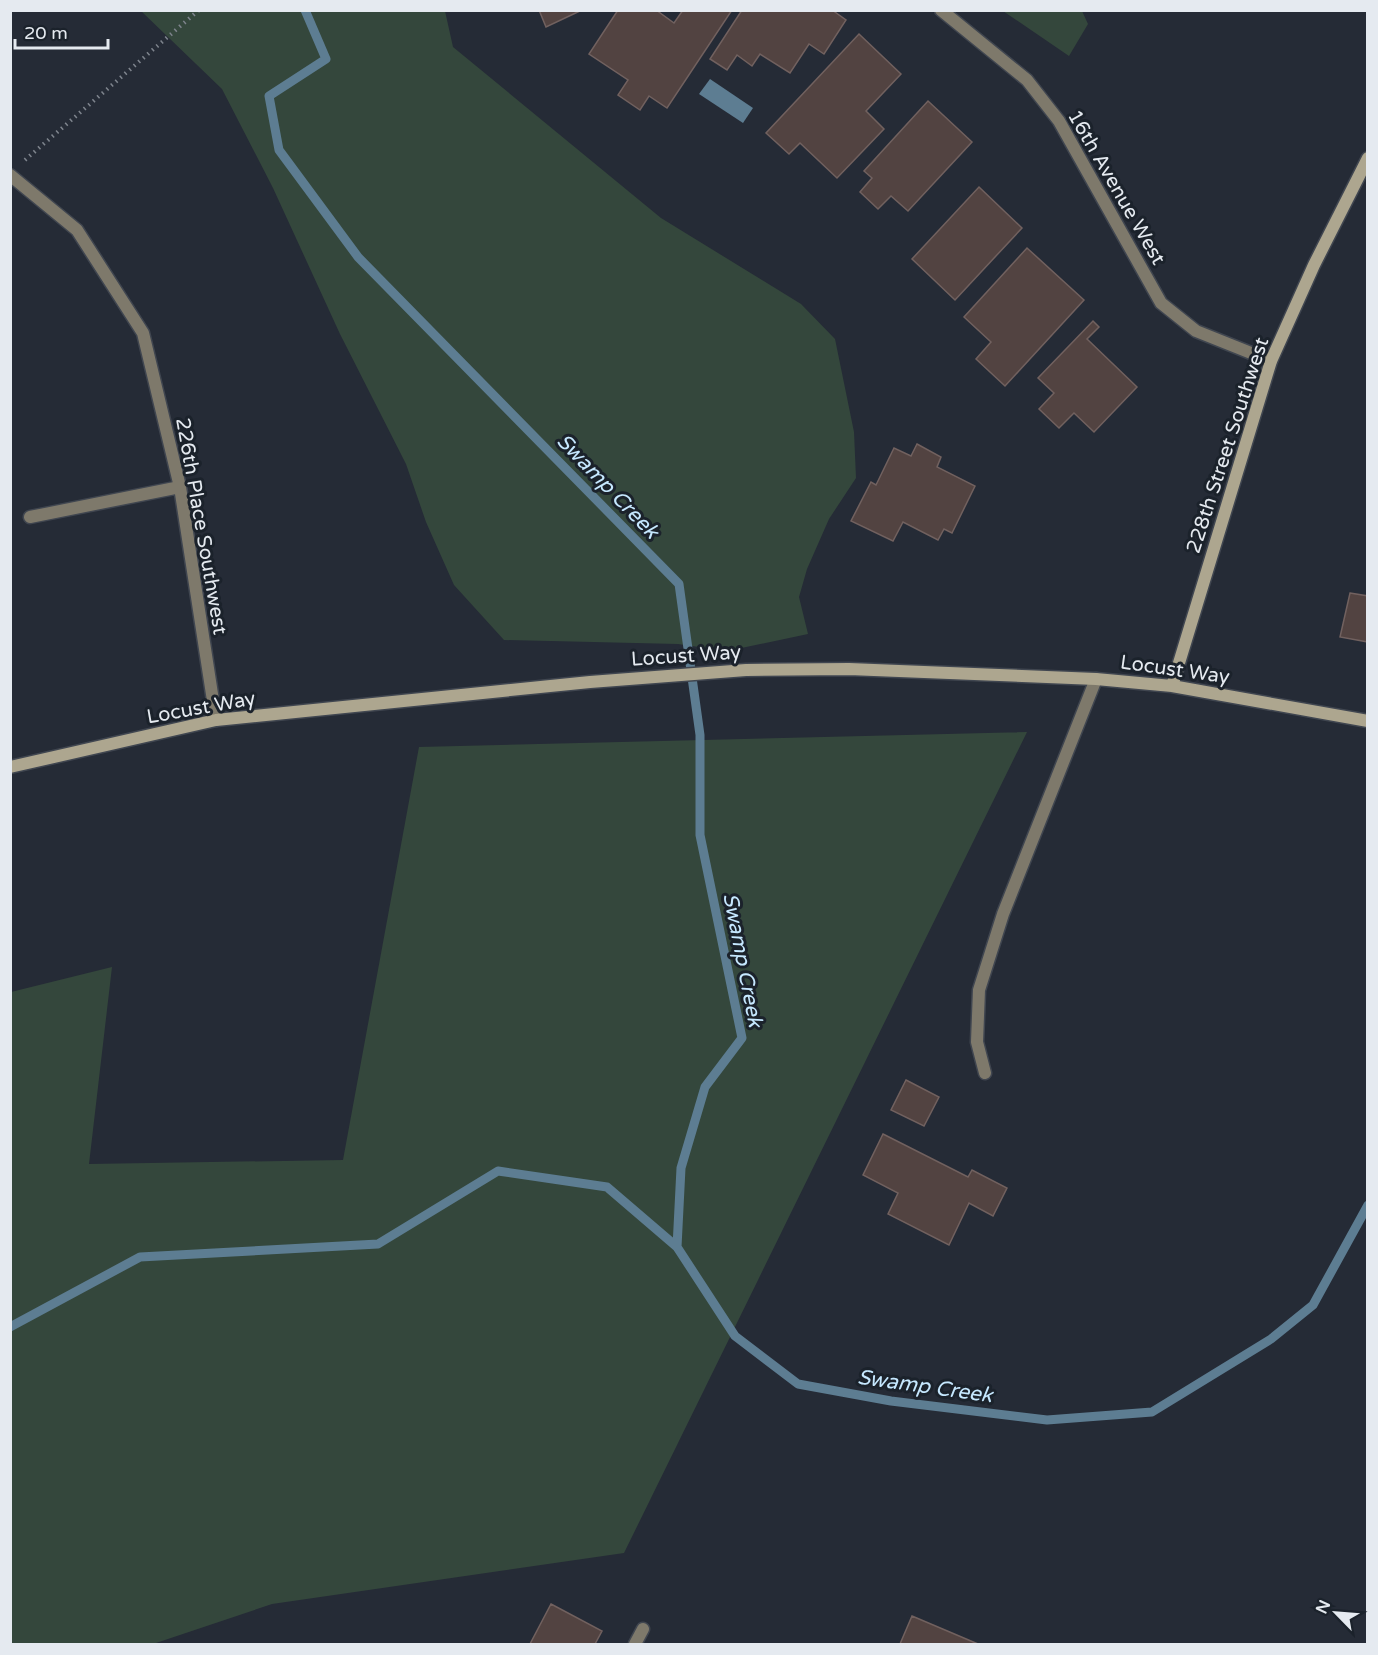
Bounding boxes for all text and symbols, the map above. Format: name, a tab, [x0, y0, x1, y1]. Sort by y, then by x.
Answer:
scale bar	[15, 12, 108, 50]
text: 20 m	[24, 22, 68, 44]
street label: 16th Avenue West	[1062, 106, 1170, 269]
street label: 228th Street Southwest	[1182, 334, 1274, 556]
street label: 226th Place Southwest	[170, 416, 232, 637]
water label: Swamp Creek	[551, 429, 665, 545]
street label: Locust Way	[630, 640, 742, 672]
street label: Locust Way	[1119, 650, 1231, 690]
street label: Locust Way	[145, 687, 258, 729]
water label: Swamp Creek	[717, 891, 768, 1031]
water label: Swamp Creek	[856, 1365, 996, 1409]
north arrow	[1306, 1583, 1366, 1643]
text: N	[1312, 1597, 1335, 1617]

